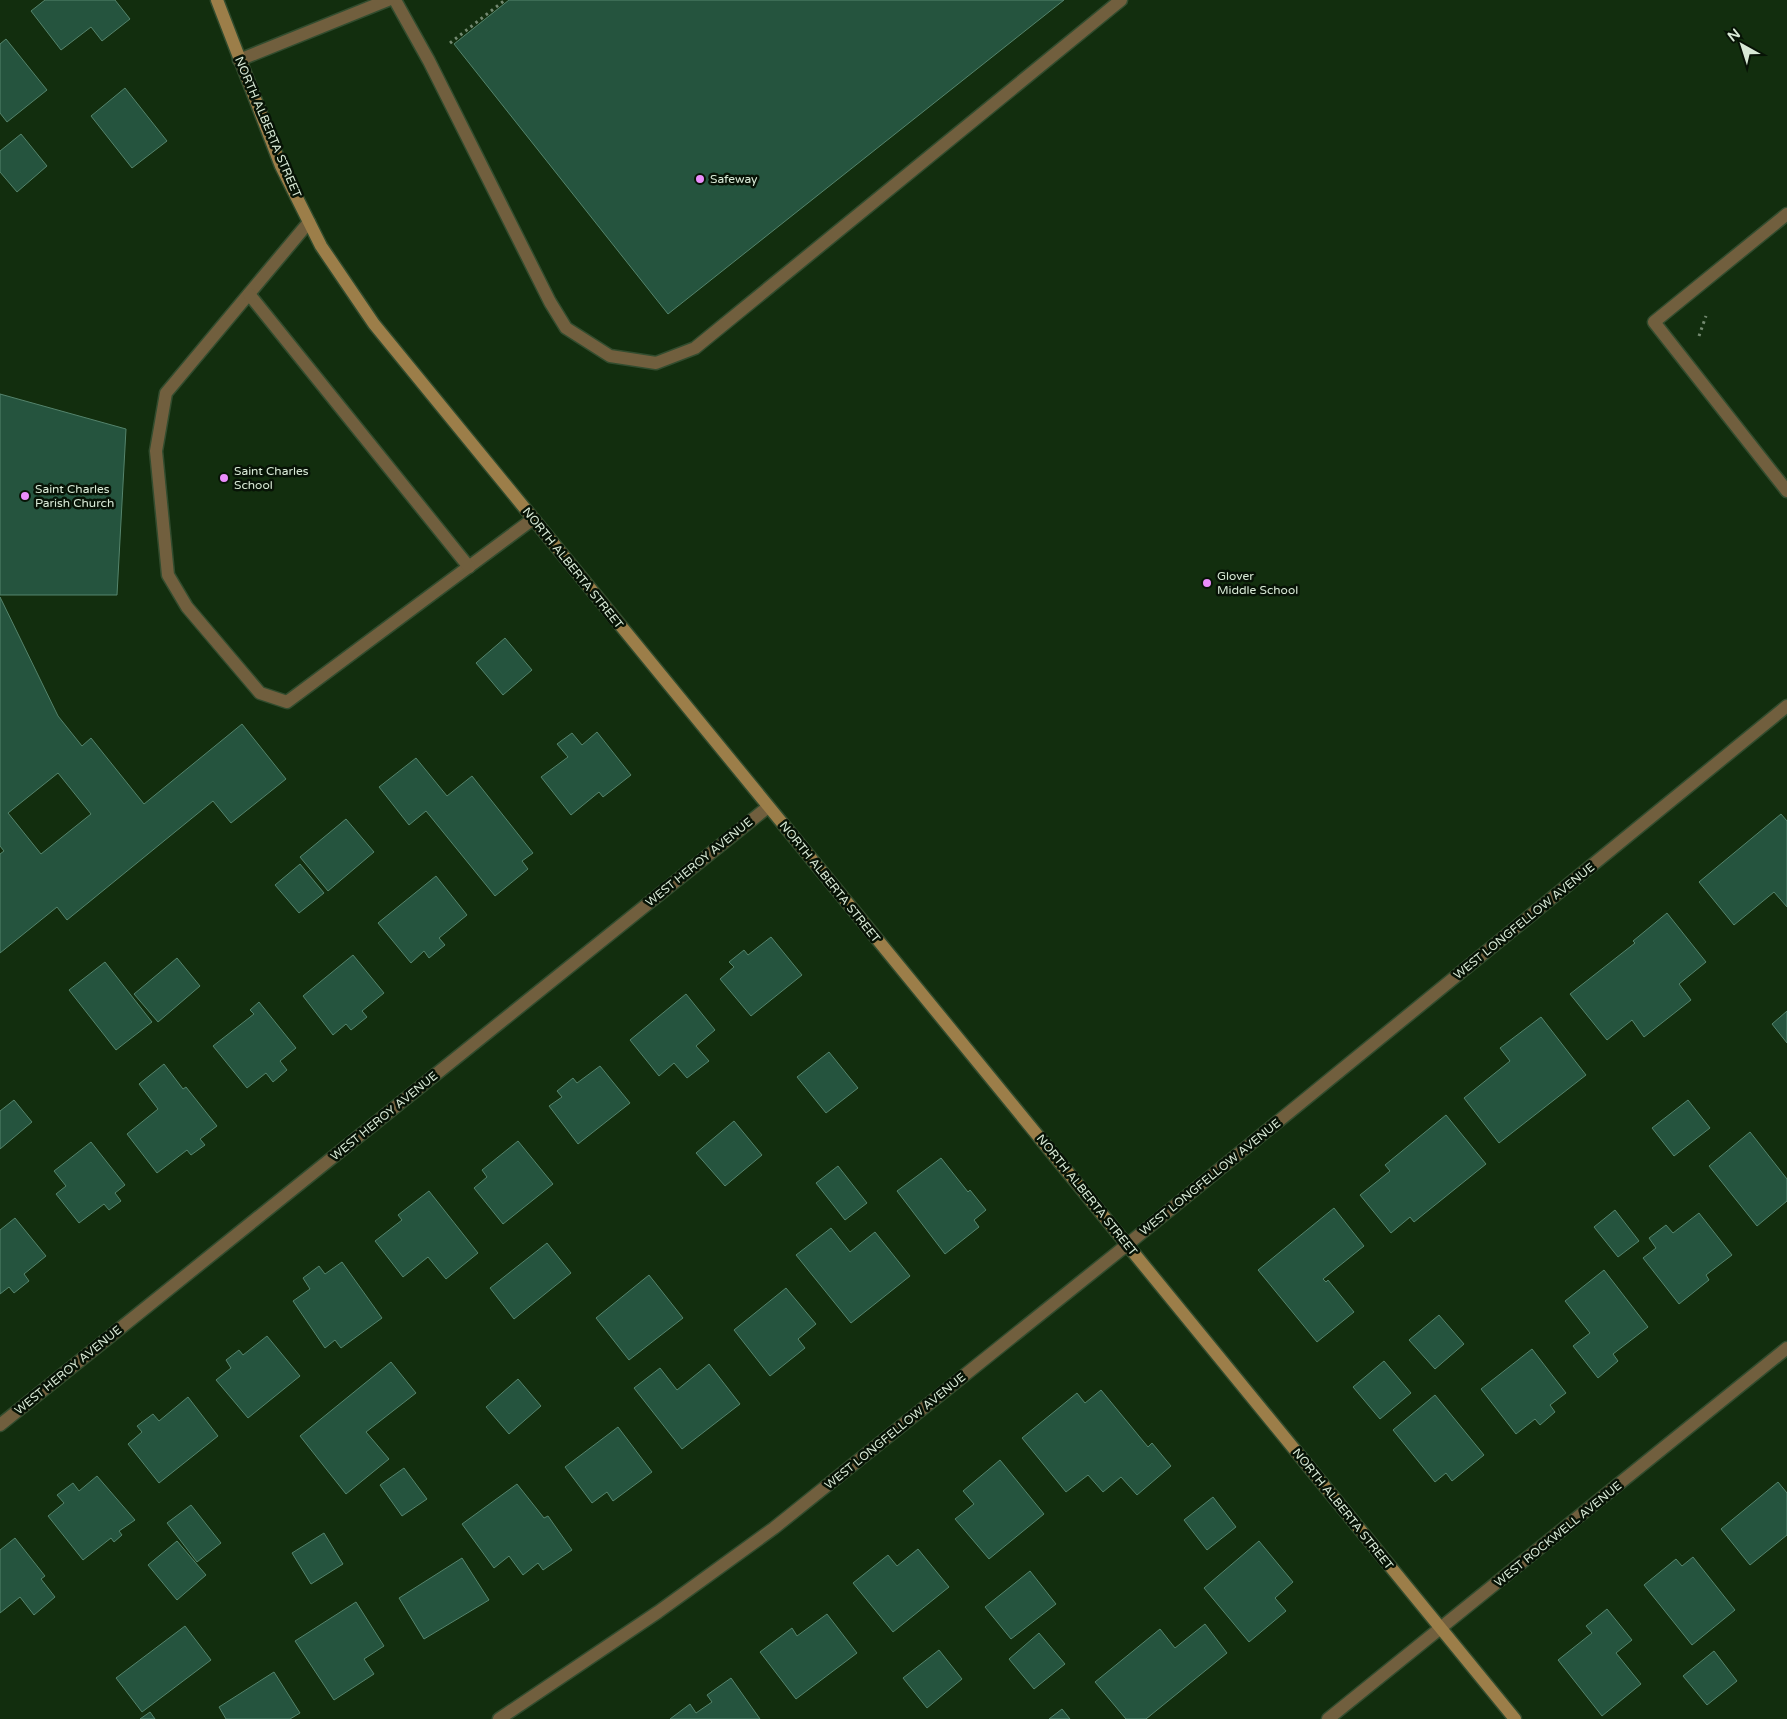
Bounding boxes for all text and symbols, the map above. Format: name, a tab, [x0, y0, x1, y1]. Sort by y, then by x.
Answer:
north arrow	[1717, 20, 1767, 70]
text: N	[1724, 25, 1744, 45]
street label: NORTH ALBERTA STREET	[232, 54, 304, 200]
place label: Safeway	[710, 172, 758, 186]
marker: Safeway	[694, 173, 706, 185]
place label: Saint Charles School	[234, 464, 309, 492]
marker: Saint Charles School	[218, 472, 230, 484]
place label: Saint Charles Parish Church	[35, 482, 114, 510]
marker: Saint Charles Parish Church	[19, 490, 31, 502]
street label: NORTH ALBERTA STREET	[520, 505, 627, 632]
place label: Glover Middle School	[1217, 569, 1298, 597]
marker: Glover Middle School	[1201, 577, 1213, 589]
street label: WEST HEROY AVENUE	[643, 814, 755, 909]
street label: NORTH ALBERTA STREET	[777, 819, 884, 946]
street label: WEST LONGFELLOW AVENUE	[1451, 860, 1597, 982]
street label: WEST HEROY AVENUE	[328, 1068, 440, 1163]
street label: WEST LONGFELLOW AVENUE	[1137, 1116, 1283, 1238]
street label: NORTH ALBERTA STREET	[1034, 1132, 1141, 1259]
street label: WEST HEROY AVENUE	[12, 1322, 124, 1417]
street label: WEST LONGFELLOW AVENUE	[822, 1370, 968, 1492]
street label: NORTH ALBERTA STREET	[1290, 1446, 1397, 1573]
street label: WEST ROCKWELL AVENUE	[1492, 1478, 1625, 1590]

